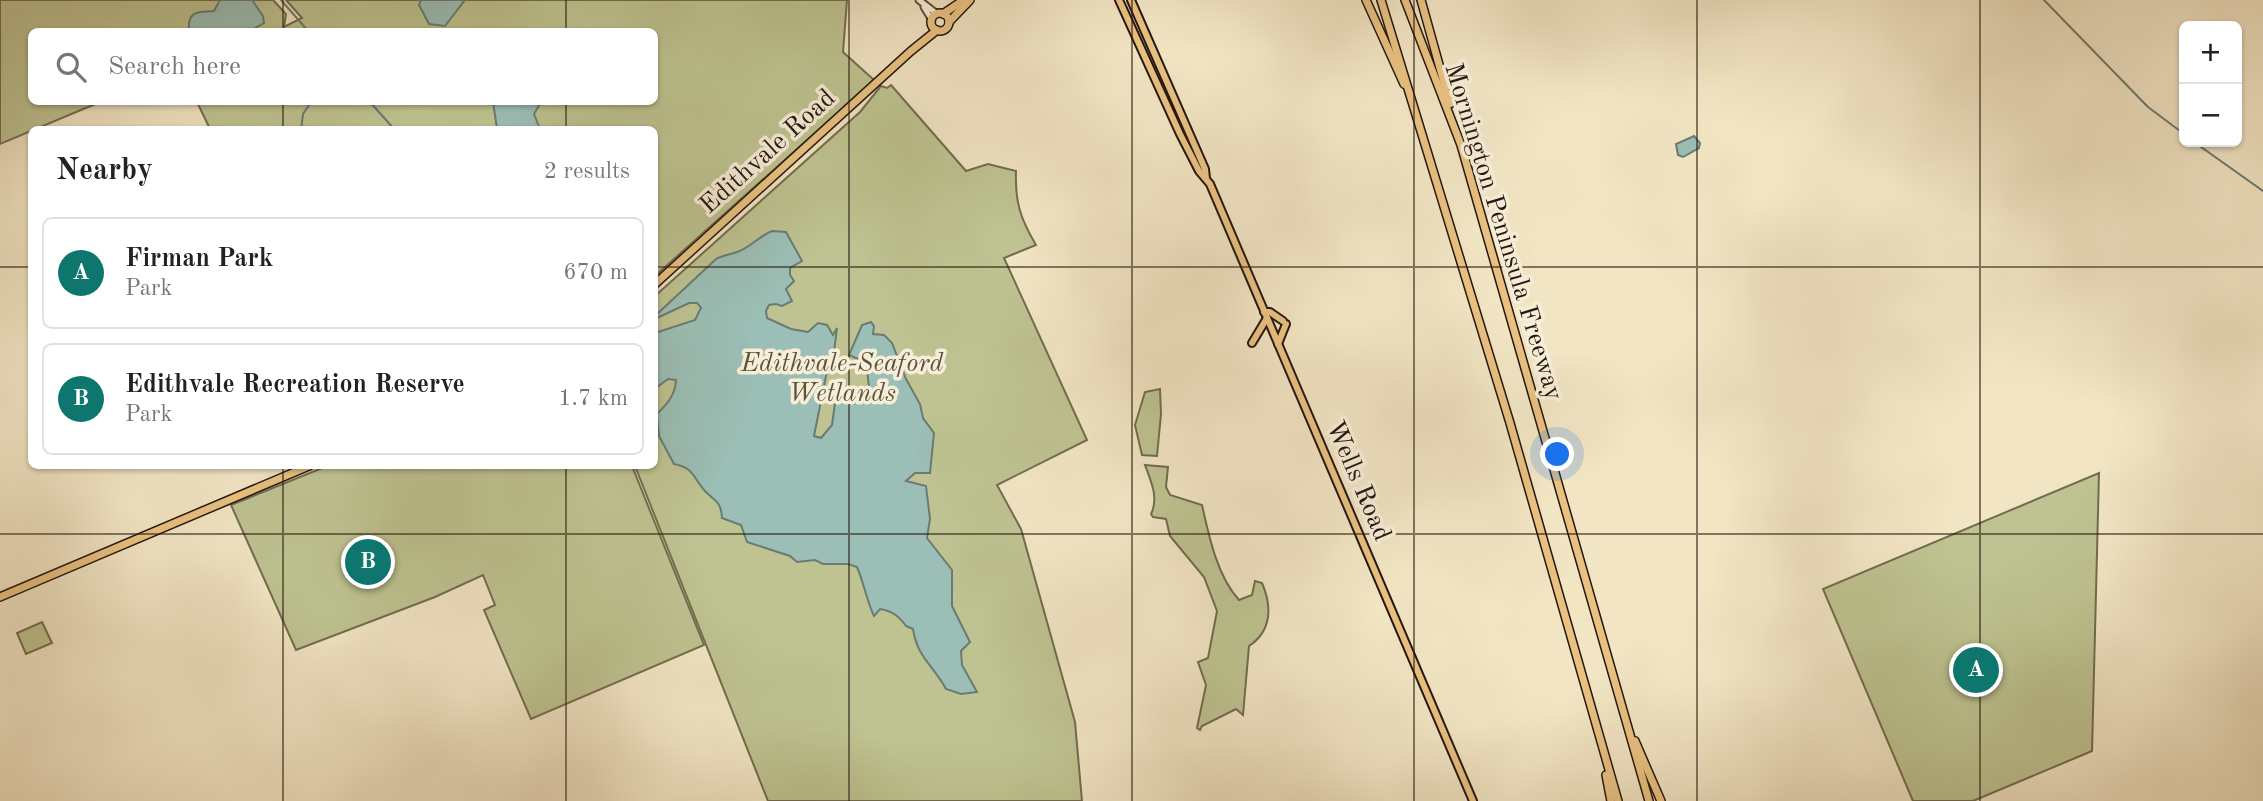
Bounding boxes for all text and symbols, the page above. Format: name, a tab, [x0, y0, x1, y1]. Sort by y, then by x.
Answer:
map controls	[2179, 21, 2242, 147]
button: +	[2179, 21, 2242, 84]
search box	[28, 28, 658, 105]
icon: search	[52, 48, 90, 86]
text: Search here	[108, 54, 241, 80]
street label: Mornington Peninsula Freeway	[1439, 60, 1567, 404]
button: −	[2179, 84, 2242, 147]
street label: Edithvale Road	[695, 85, 841, 219]
text: Nearby	[56, 156, 153, 186]
text: 2 results	[544, 160, 630, 183]
text: Firman Park	[125, 246, 273, 272]
text: A	[72, 261, 90, 284]
text: 670 m	[563, 261, 628, 284]
text: Park	[125, 277, 172, 300]
park label: Edithvale-Seaford Wetlands	[740, 351, 943, 407]
text: Edithvale Recreation Reserve	[125, 372, 465, 398]
text: B	[73, 387, 89, 410]
text: 1.7 km	[558, 387, 628, 410]
text: Park	[125, 403, 172, 426]
street label: Wells Road	[1321, 417, 1395, 545]
your location	[1540, 437, 1574, 471]
pin: B	[345, 536, 391, 588]
pin: A	[1953, 644, 1999, 696]

